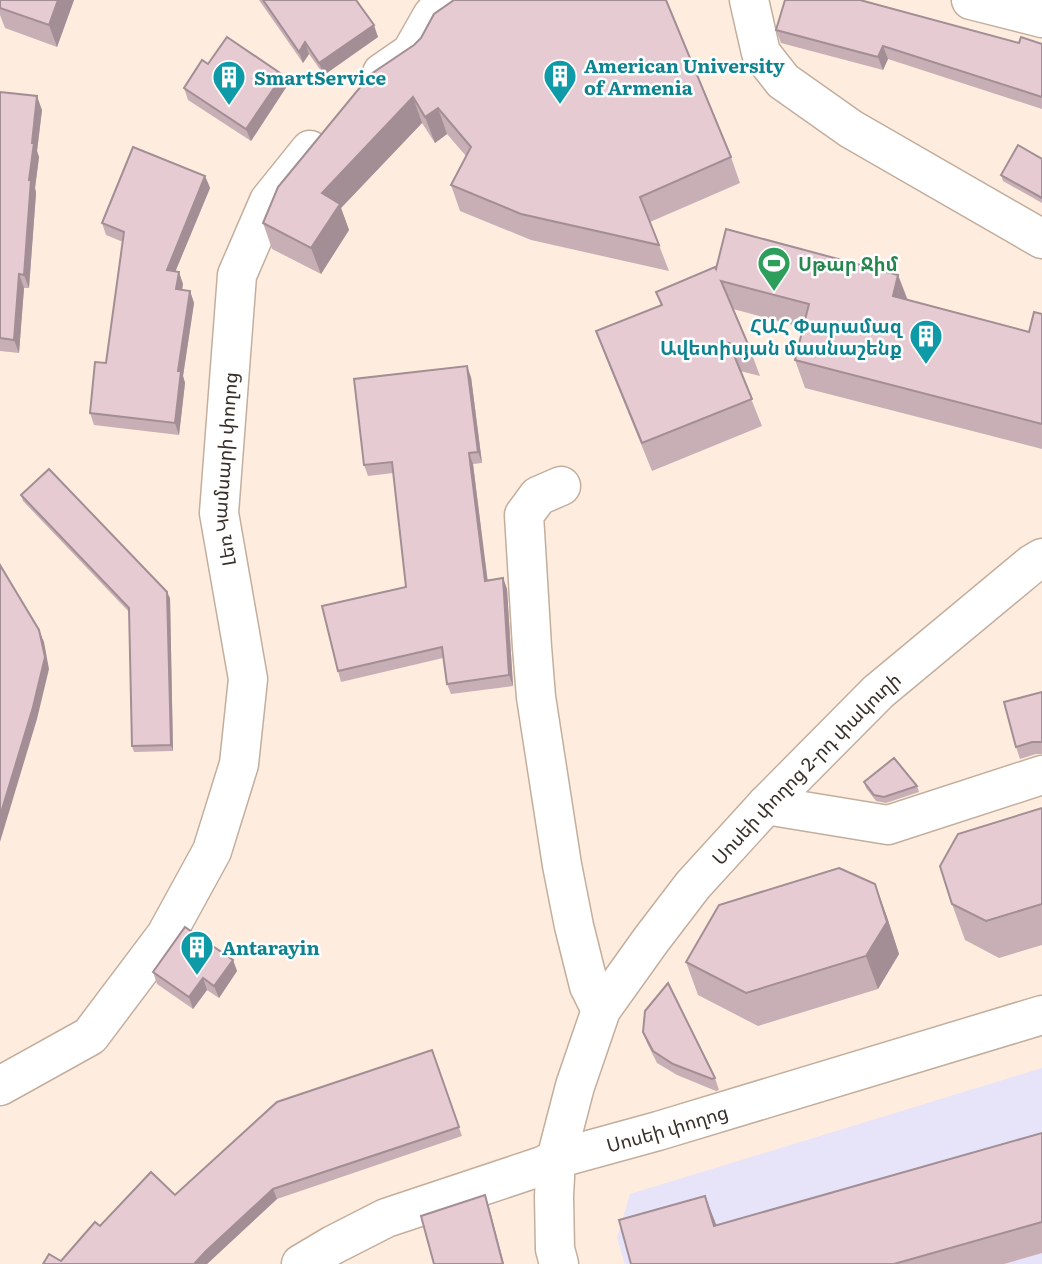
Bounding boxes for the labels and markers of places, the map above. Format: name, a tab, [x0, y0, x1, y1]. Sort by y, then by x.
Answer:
place label: American University of Armenia	[584, 51, 785, 101]
building icon: American University of Armenia	[541, 57, 579, 106]
building icon: SmartService	[210, 58, 248, 107]
place label: SmartService	[254, 63, 386, 91]
sports icon: Սթար Ջիմ	[755, 244, 793, 293]
place label: Սթար Ջիմ	[798, 249, 899, 277]
place label: ՀԱՀ Փարամազ Ավետիսյան մասնաշենք	[660, 311, 903, 361]
building icon: ՀԱՀ Փարամազ Ավետիսյան մասնաշենք	[907, 317, 945, 366]
building icon: Antarayin	[178, 928, 216, 977]
place label: Antarayin	[222, 933, 320, 961]

